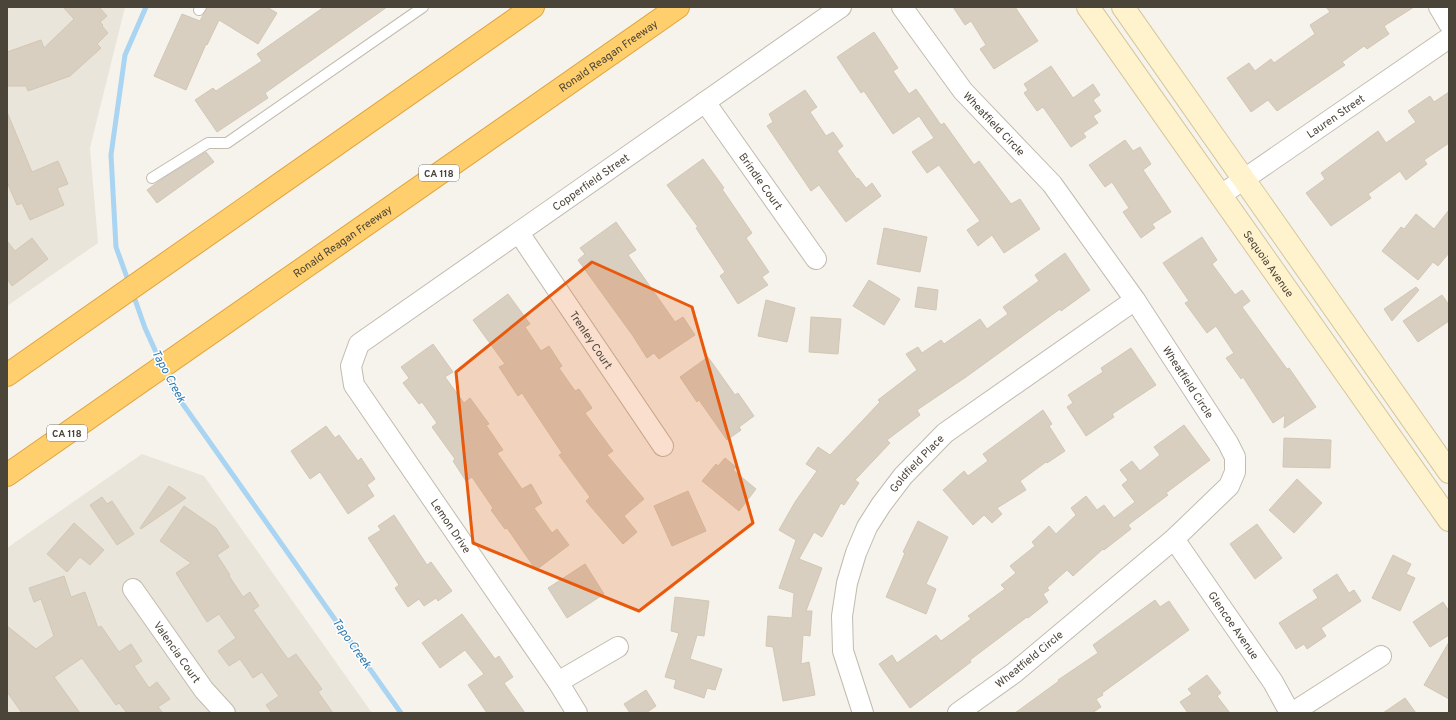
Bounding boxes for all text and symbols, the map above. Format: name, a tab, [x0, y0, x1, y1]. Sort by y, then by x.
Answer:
street label: Ronald Reagan Freeway	[557, 17, 661, 96]
street label: Wheatfield Circle	[960, 89, 1027, 159]
street label: Lauren Street	[1304, 92, 1368, 142]
street label: Copperfield Street	[550, 151, 632, 215]
street label: Brindle Court	[735, 151, 785, 213]
road number: CA 118	[419, 165, 459, 181]
street label: Ronald Reagan Freeway	[291, 202, 395, 281]
street label: Sequoia Avenue	[1240, 228, 1296, 301]
street label: Trenley Court	[566, 309, 615, 372]
street label: Wheatfield Circle	[1159, 344, 1216, 421]
water label: Tapo Creek	[147, 347, 189, 407]
road number: CA 118	[47, 425, 87, 441]
street label: Goldfield Place	[887, 432, 948, 496]
street label: Lemon Drive	[427, 497, 474, 556]
street label: Glencoe Avenue	[1205, 589, 1261, 663]
water label: Tapo Creek	[328, 615, 375, 673]
street label: Valencia Court	[150, 619, 203, 686]
street label: Wheatfield Circle	[993, 628, 1066, 691]

